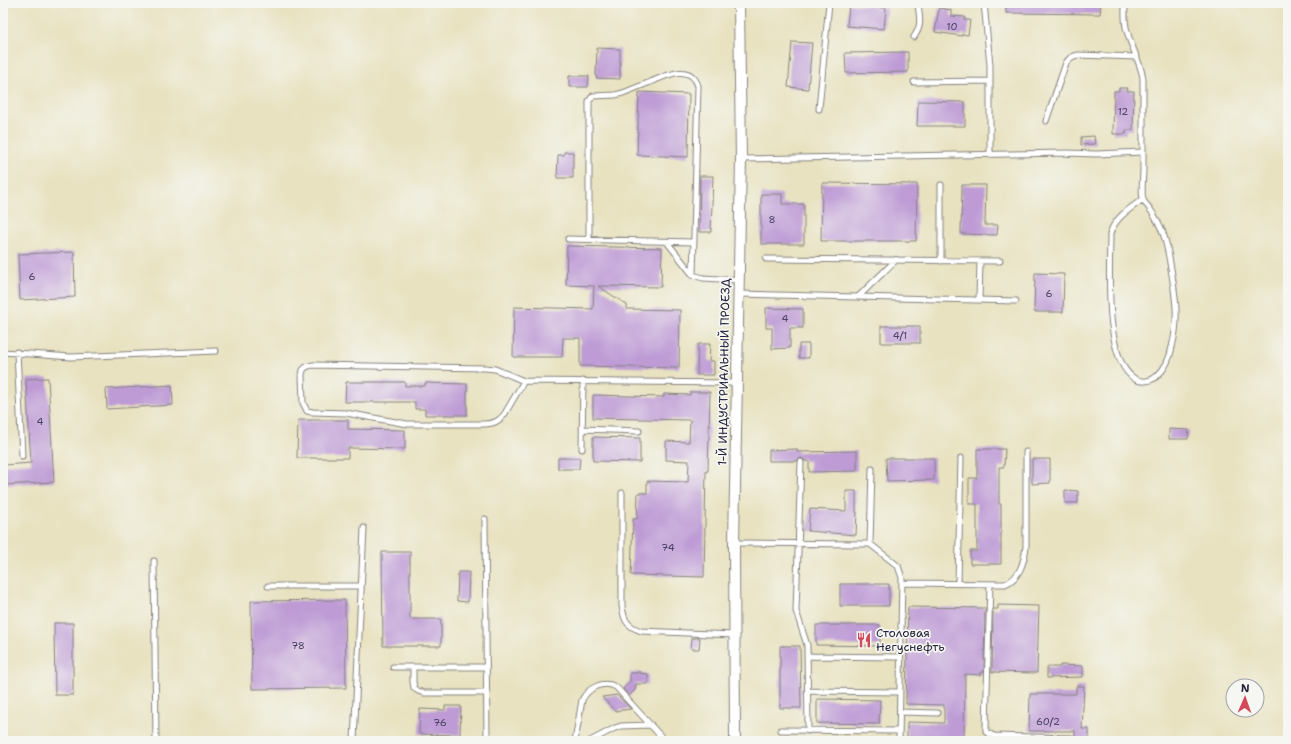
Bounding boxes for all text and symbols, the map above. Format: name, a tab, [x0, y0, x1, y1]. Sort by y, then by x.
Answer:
house number: 10	[947, 20, 957, 33]
house number: 12	[1118, 105, 1128, 118]
house number: 8	[769, 213, 776, 226]
house number: 6	[29, 270, 36, 283]
street label: 1-Й ИНДУСТРИАЛЬНЫЙ ПРОЕЗД	[714, 278, 734, 466]
house number: 6	[1046, 287, 1053, 300]
house number: 4	[782, 312, 789, 325]
house number: 4/1	[893, 329, 907, 342]
house number: 4	[37, 415, 44, 428]
house number: 74	[661, 541, 675, 554]
place label: Столовая Негуснефть	[876, 625, 944, 655]
restaurant icon: Столовая Негуснефть	[855, 631, 873, 649]
house number: 78	[291, 639, 305, 652]
north arrow	[1225, 678, 1265, 718]
text: N	[1241, 681, 1250, 696]
house number: 60/2	[1036, 715, 1060, 728]
house number: 76	[433, 716, 447, 729]

